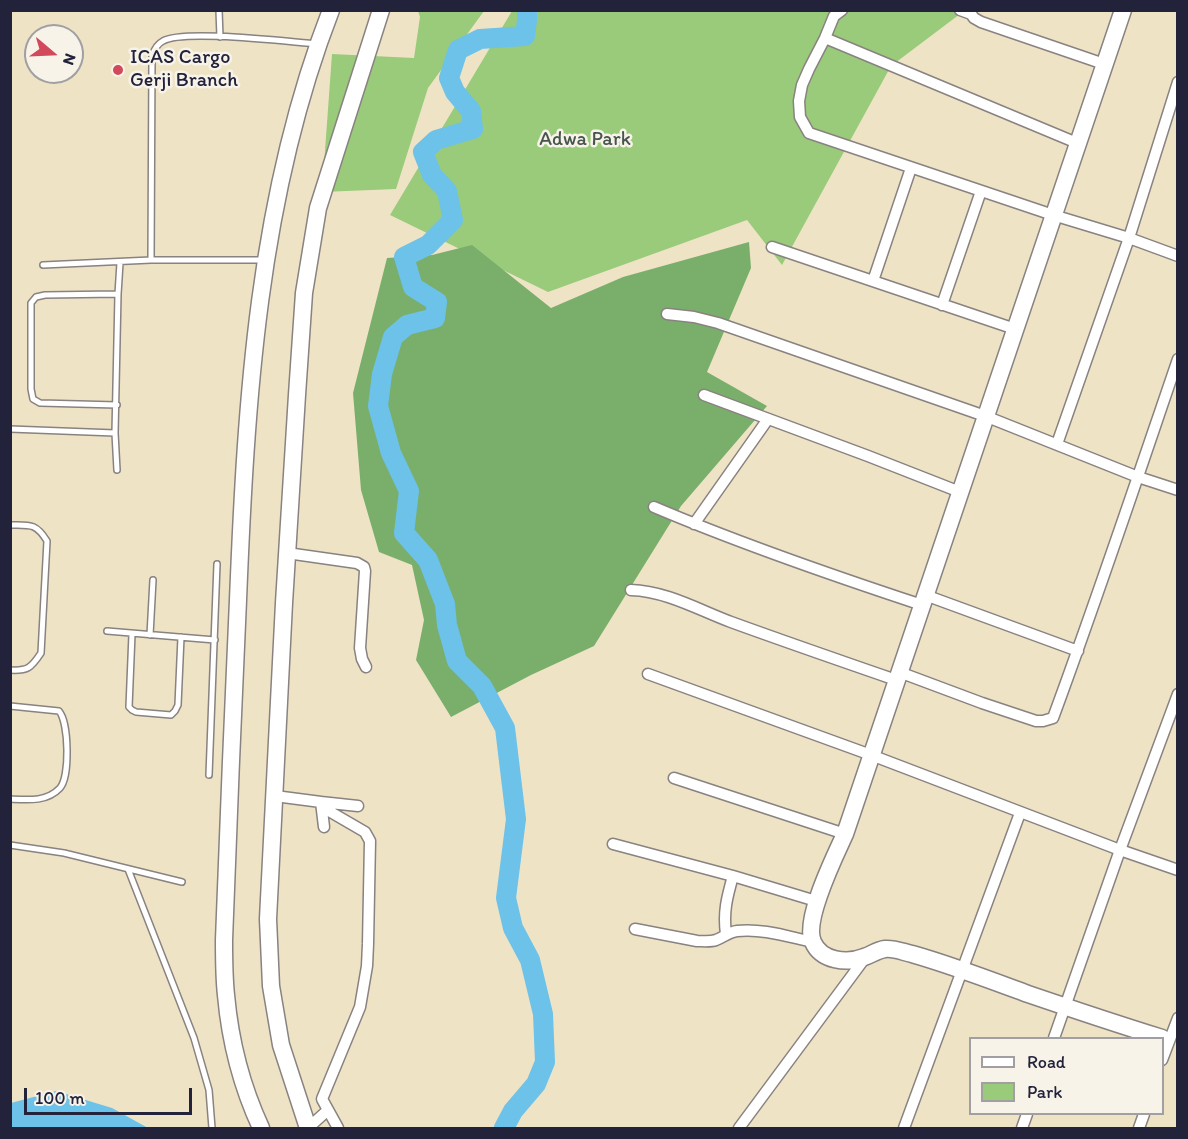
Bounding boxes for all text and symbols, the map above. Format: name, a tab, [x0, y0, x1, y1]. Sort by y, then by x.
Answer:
north arrow	[24, 24, 84, 84]
place label: ICAS Cargo Gerji Branch	[130, 46, 238, 93]
text: N	[59, 51, 80, 68]
marker: ICAS Cargo Gerji Branch	[111, 63, 125, 77]
park label: Adwa Park	[539, 128, 631, 152]
legend	[969, 1037, 1164, 1115]
text: Road	[1027, 1051, 1066, 1073]
scale bar	[27, 1076, 195, 1114]
text: Park	[1027, 1081, 1062, 1103]
text: 100 m	[35, 1087, 85, 1109]

